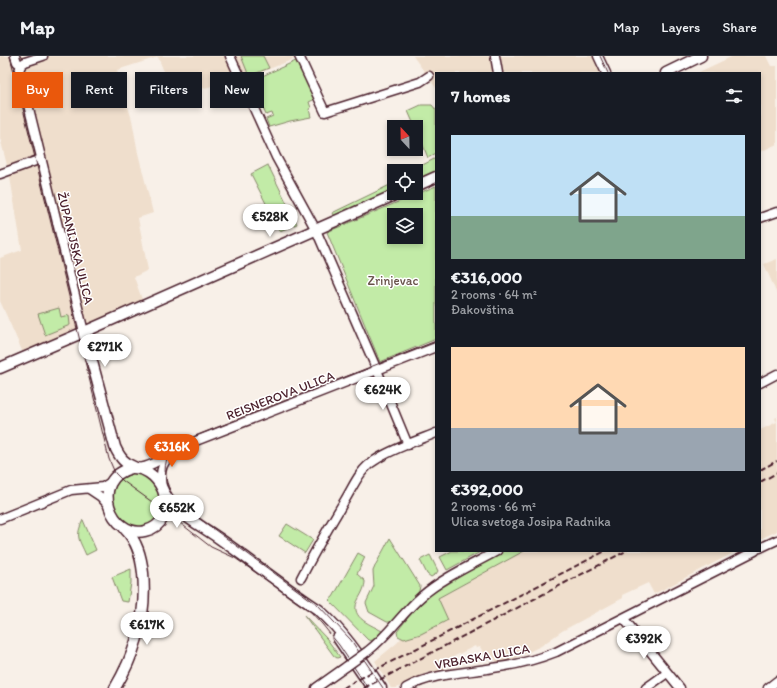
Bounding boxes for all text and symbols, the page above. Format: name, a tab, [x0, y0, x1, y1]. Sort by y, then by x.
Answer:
text: Map	[20, 16, 55, 39]
text: Map	[614, 19, 639, 36]
text: Layers	[661, 19, 700, 36]
text: Share	[722, 19, 757, 36]
chip: Buy	[12, 72, 63, 108]
chip: Rent	[71, 72, 127, 108]
chip: Filters	[135, 72, 202, 108]
chip: New	[210, 72, 264, 108]
icon: filters	[723, 85, 745, 107]
text: 7 homes	[451, 86, 511, 106]
north arrow	[387, 120, 423, 156]
map controls	[387, 120, 423, 244]
icon: home	[562, 161, 634, 233]
button: locate	[387, 164, 423, 200]
street label: ŽUPANIJSKA ULICA	[54, 190, 97, 306]
pin: €528K	[242, 204, 298, 238]
button: layers	[387, 208, 423, 244]
text: €528K	[252, 209, 288, 224]
text: €316,000	[451, 267, 522, 287]
park label: Zrinjevac	[368, 273, 419, 288]
text: 2 rooms · 64 m²	[451, 287, 537, 302]
text: Đakovština	[451, 302, 514, 317]
pin: €271K	[77, 334, 133, 368]
text: €271K	[87, 339, 123, 354]
street label: REISNEROVA ULICA	[224, 368, 337, 423]
icon: home	[562, 373, 634, 445]
pin: €624K	[355, 377, 411, 411]
text: €624K	[364, 382, 402, 397]
pin: €316K	[144, 434, 200, 468]
text: €316K	[154, 439, 190, 454]
text: €392,000	[451, 479, 523, 499]
pin: €652K	[149, 495, 205, 529]
text: 2 rooms · 66 m²	[451, 499, 536, 514]
text: €652K	[159, 500, 195, 515]
text: Ulica svetoga Josipa Radnika	[451, 514, 611, 529]
pin: €617K	[119, 612, 175, 646]
text: €617K	[129, 617, 165, 632]
pin: €392K	[616, 626, 672, 660]
text: €392K	[626, 631, 662, 646]
street label: VRBASKA ULICA	[434, 641, 531, 672]

